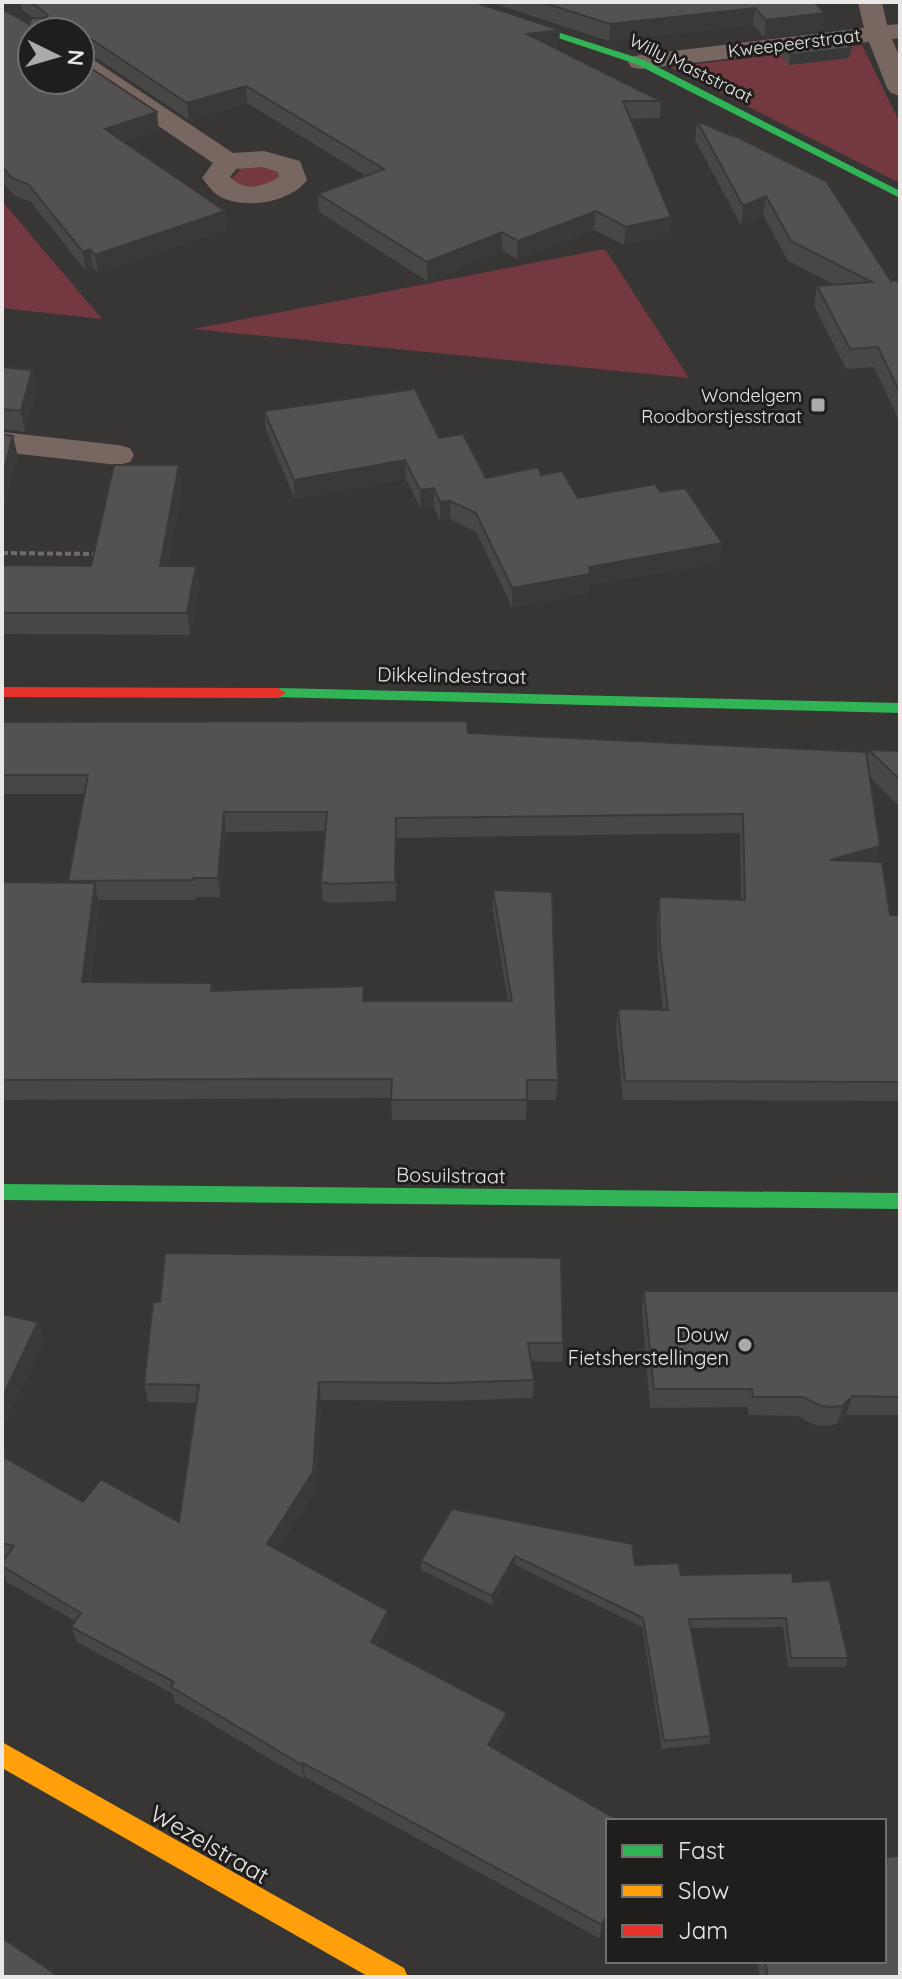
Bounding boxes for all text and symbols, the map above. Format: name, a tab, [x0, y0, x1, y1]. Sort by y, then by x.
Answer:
north arrow	[16, 16, 96, 96]
street label: Kweepeerstraat	[726, 23, 862, 63]
street label: Willy Maststraat	[626, 28, 756, 108]
text: N	[61, 48, 91, 67]
place label: Wondelgem Roodborstjesstraat	[641, 384, 802, 428]
marker: Wondelgem Roodborstjesstraat	[809, 396, 827, 414]
street label: Dikkelindestraat	[377, 661, 527, 689]
street label: Bosuilstraat	[396, 1162, 506, 1188]
place label: Douw Fietsherstellingen	[568, 1322, 729, 1370]
marker: Douw Fietsherstellingen	[736, 1336, 754, 1354]
street label: Wezelstraat	[145, 1798, 275, 1890]
legend	[606, 1819, 886, 1963]
text: Fast	[678, 1835, 725, 1865]
text: Slow	[678, 1875, 729, 1905]
text: Jam	[678, 1915, 728, 1945]

